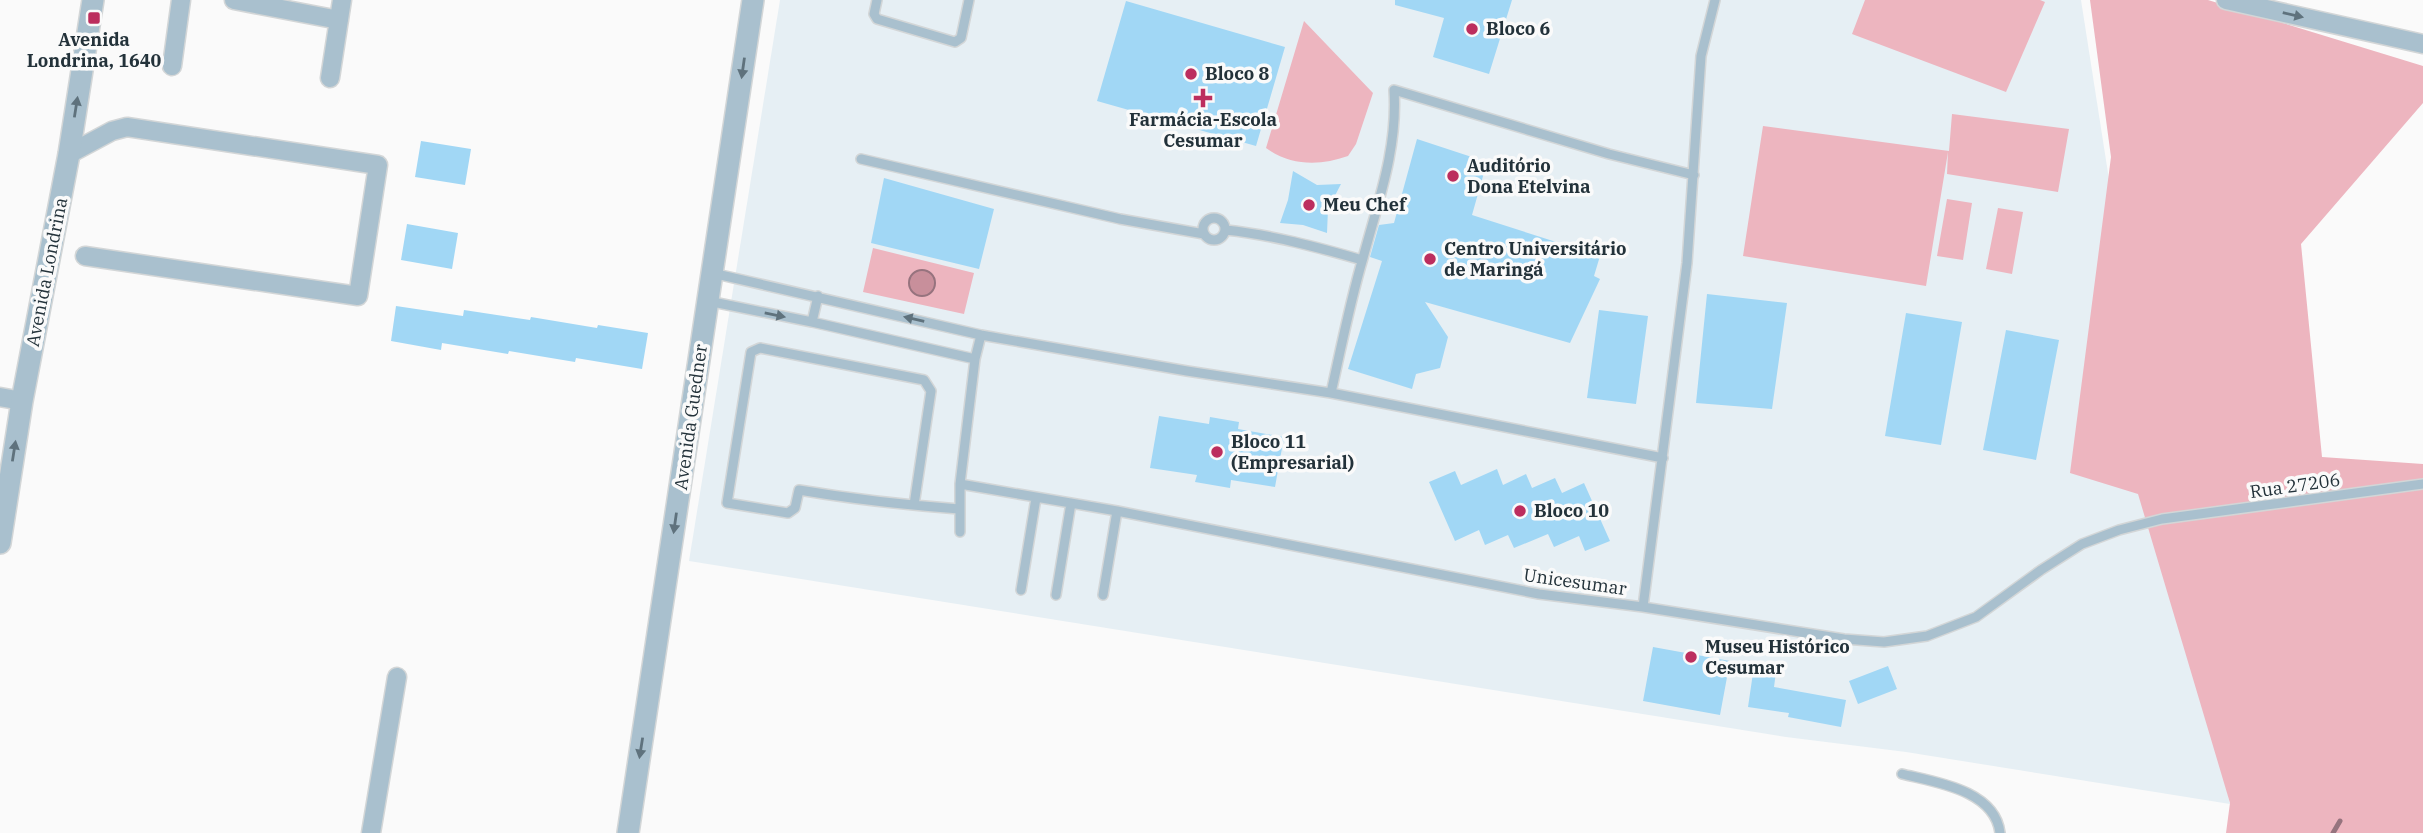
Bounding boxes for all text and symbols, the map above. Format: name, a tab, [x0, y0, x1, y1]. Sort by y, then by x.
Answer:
marker: Avenida Londrina, 1640	[86, 10, 102, 26]
one-way arrow	[2282, 10, 2304, 21]
place label: Bloco 6	[1486, 17, 1550, 40]
marker: Bloco 6	[1464, 21, 1480, 37]
place label: Avenida Londrina, 1640	[27, 28, 162, 72]
one-way arrow	[737, 57, 748, 79]
place label: Bloco 8	[1205, 62, 1269, 85]
marker: Bloco 8	[1183, 66, 1199, 82]
marker: Farmácia-Escola Cesumar	[1195, 90, 1211, 106]
one-way arrow	[71, 96, 82, 118]
place label: Farmácia-Escola Cesumar	[1129, 108, 1277, 152]
place label: Auditório Dona Etelvina	[1467, 154, 1590, 198]
marker: Auditório Dona Etelvina	[1445, 168, 1461, 184]
place label: Meu Chef	[1323, 193, 1408, 216]
street label: Avenida Londrina	[21, 195, 72, 348]
marker: Meu Chef	[1301, 197, 1317, 213]
place label: Centro Universitário de Maringá	[1444, 237, 1626, 281]
marker: Centro Universitário de Maringá	[1422, 251, 1438, 267]
one-way arrow	[764, 309, 786, 320]
one-way arrow	[903, 313, 925, 324]
street label: Avenida Guedner	[669, 342, 712, 491]
place label: Bloco 11 (Empresarial)	[1231, 430, 1354, 474]
one-way arrow	[9, 440, 20, 462]
marker: Bloco 11 (Empresarial)	[1209, 444, 1225, 460]
street label: Rua 27206	[2248, 468, 2342, 503]
place label: Bloco 10	[1534, 499, 1609, 522]
marker: Bloco 10	[1512, 503, 1528, 519]
one-way arrow	[669, 513, 680, 535]
street label: Unicesumar	[1522, 563, 1628, 600]
place label: Museu Histórico Cesumar	[1705, 635, 1850, 679]
marker: Museu Histórico Cesumar	[1683, 649, 1699, 665]
one-way arrow	[635, 737, 646, 759]

